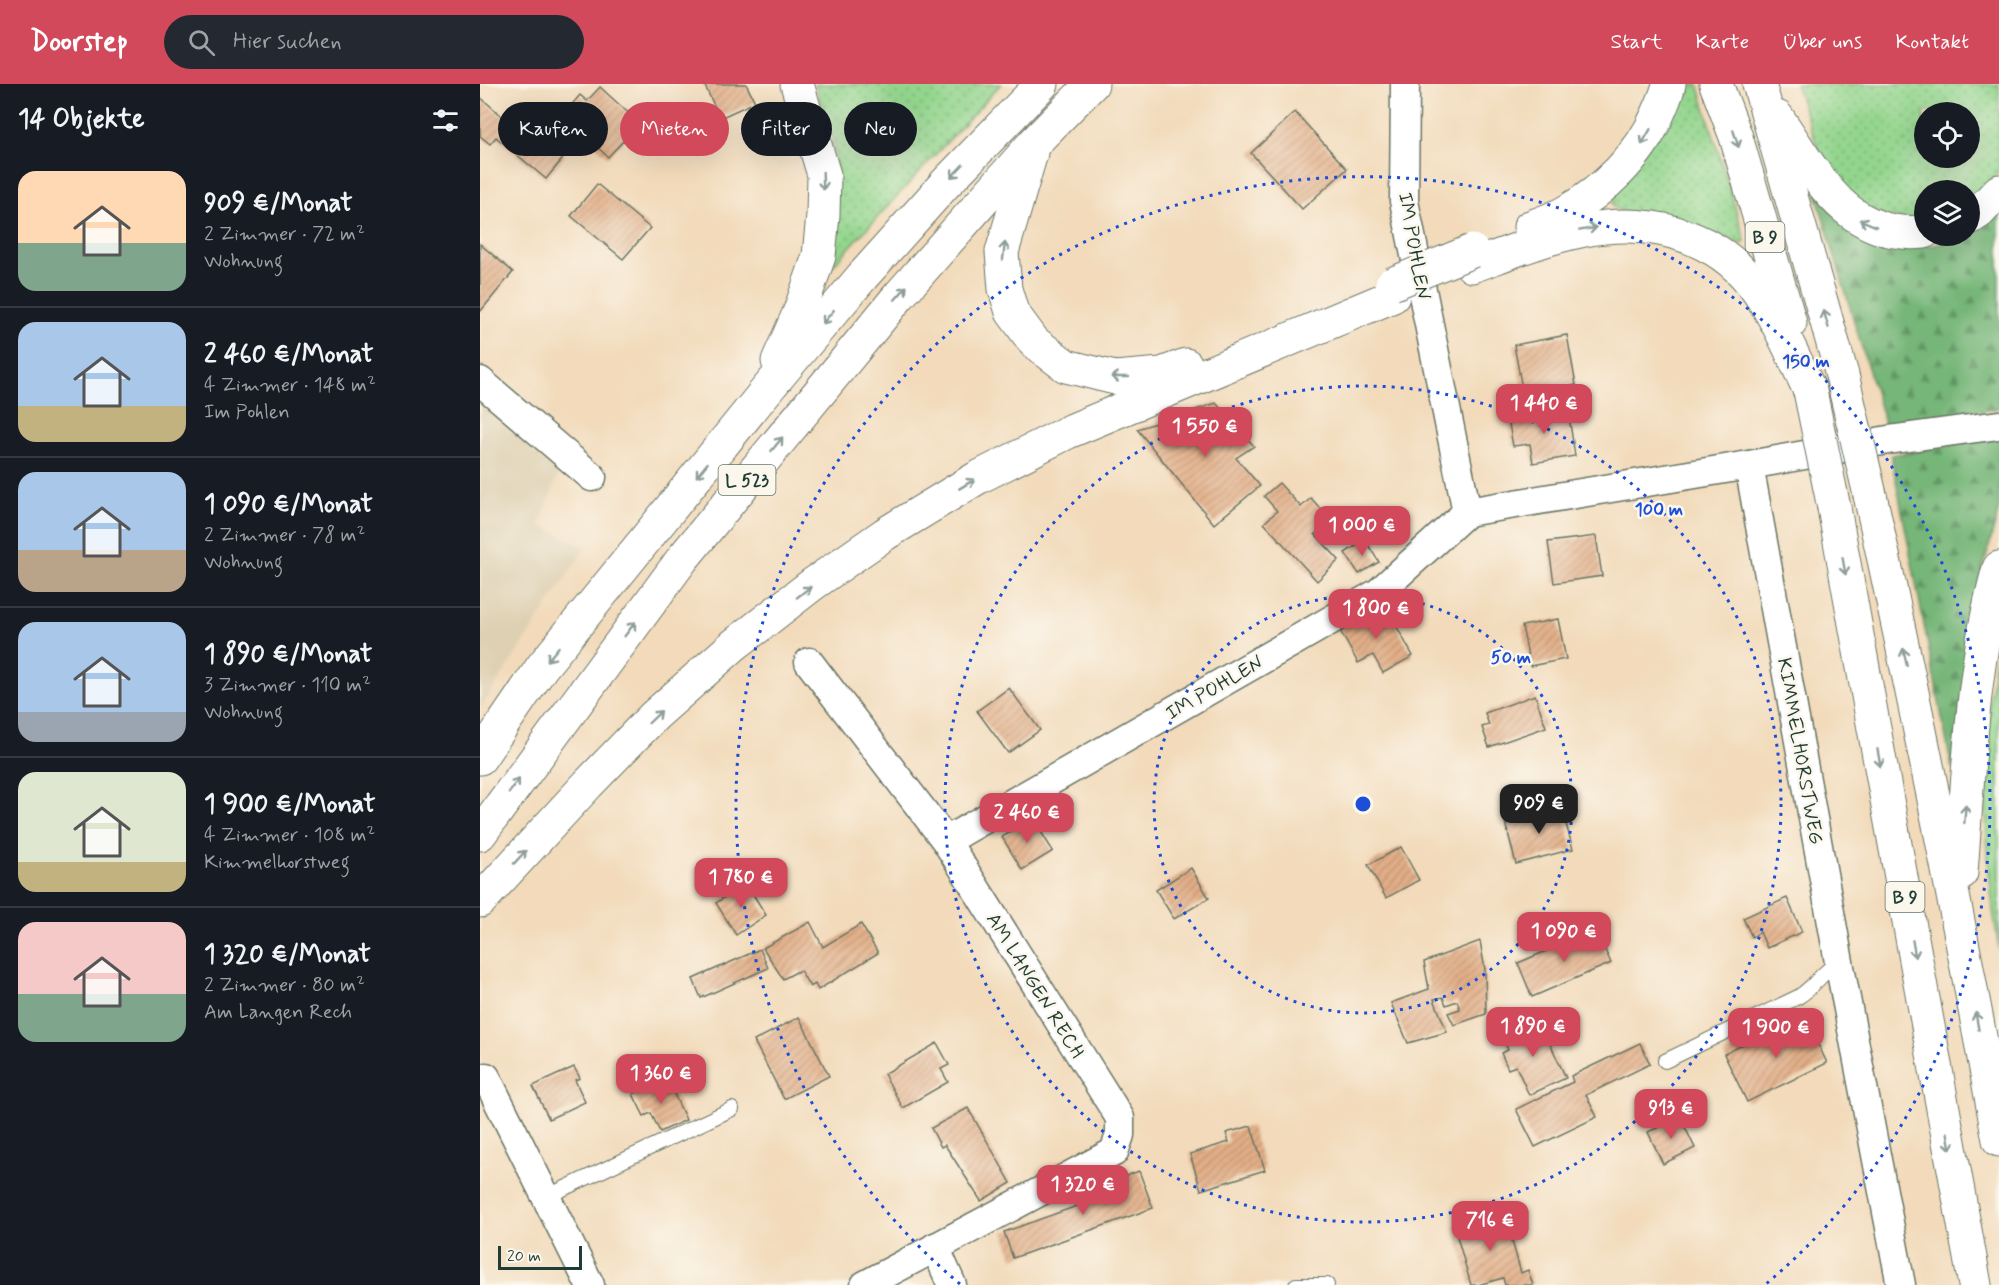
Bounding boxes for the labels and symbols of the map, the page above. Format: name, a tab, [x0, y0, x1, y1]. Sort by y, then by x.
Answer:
one-way arrow	[1640, 128, 1652, 145]
one-way arrow	[1731, 129, 1742, 148]
one-way arrow	[950, 164, 964, 179]
one-way arrow	[818, 170, 829, 190]
street label: IM POHLEN	[1391, 190, 1436, 302]
one-way arrow	[1859, 217, 1877, 228]
road number: B 9	[1746, 222, 1784, 252]
one-way arrow	[1577, 223, 1597, 234]
one-way arrow	[999, 241, 1010, 261]
one-way arrow	[894, 286, 908, 301]
one-way arrow	[821, 309, 835, 324]
one-way arrow	[1820, 310, 1831, 329]
text: 150 m	[1782, 350, 1830, 374]
one-way arrow	[1110, 371, 1130, 383]
pin: 1 440 €	[1489, 384, 1599, 435]
pin: 1 550 €	[1150, 407, 1260, 458]
one-way arrow	[771, 436, 784, 452]
one-way arrow	[695, 462, 708, 478]
road number: L 523	[718, 465, 776, 495]
one-way arrow	[958, 478, 975, 490]
text: 100 m	[1635, 498, 1683, 522]
pin: 1 000 €	[1307, 506, 1417, 557]
one-way arrow	[1839, 555, 1850, 575]
one-way arrow	[796, 585, 812, 598]
pin: 1 800 €	[1321, 589, 1431, 640]
one-way arrow	[624, 622, 636, 638]
one-way arrow	[546, 646, 559, 662]
text: 50 m	[1491, 646, 1531, 670]
one-way arrow	[1899, 648, 1911, 667]
street label: IM POHLEN	[1161, 649, 1269, 727]
street label: KIMMELHORSTWEG	[1770, 656, 1829, 847]
one-way arrow	[647, 710, 662, 724]
one-way arrow	[1874, 747, 1885, 767]
one-way arrow	[508, 779, 521, 795]
pin: 909 €	[1497, 784, 1581, 835]
pin: 2 460 €	[972, 793, 1082, 844]
centre of rings	[1353, 794, 1373, 814]
one-way arrow	[1960, 804, 1971, 824]
one-way arrow	[512, 850, 527, 865]
pin: 1 780 €	[686, 858, 796, 909]
road number: B 9	[1886, 882, 1924, 912]
street label: AM LANGEN RECH	[979, 908, 1090, 1064]
pin: 1 090 €	[1509, 912, 1619, 963]
one-way arrow	[1909, 939, 1920, 959]
pin: 1 890 €	[1478, 1007, 1588, 1058]
pin: 1 900 €	[1721, 1008, 1831, 1059]
one-way arrow	[1971, 1012, 1982, 1031]
pin: 1 360 €	[606, 1054, 716, 1105]
pin: 913 €	[1629, 1089, 1713, 1140]
one-way arrow	[1944, 1131, 1955, 1151]
pin: 1 320 €	[1028, 1165, 1138, 1216]
pin: 716 €	[1448, 1201, 1532, 1252]
scale bar	[498, 1243, 582, 1270]

